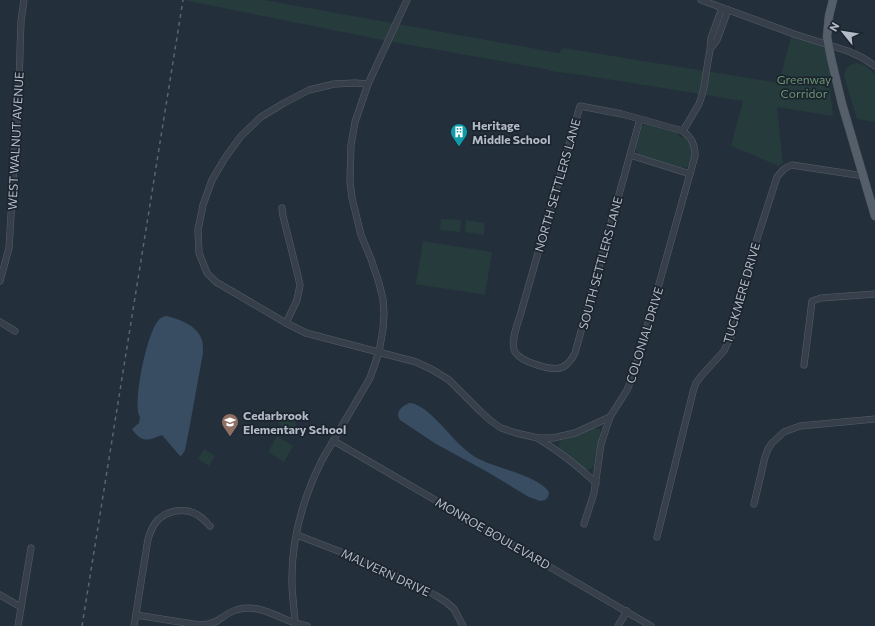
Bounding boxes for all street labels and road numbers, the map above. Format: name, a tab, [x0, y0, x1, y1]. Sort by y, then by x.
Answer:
street label: WEST WALNUT AVENUE	[4, 72, 26, 210]
street label: NORTH SETTLERS LANE	[531, 117, 583, 253]
street label: SOUTH SETTLERS LANE	[576, 195, 624, 331]
street label: TUCKMERE DRIVE	[720, 241, 762, 345]
street label: COLONIAL DRIVE	[623, 285, 665, 385]
street label: MONROE BOULEVARD	[433, 494, 553, 572]
street label: MALVERN DRIVE	[340, 545, 432, 599]

